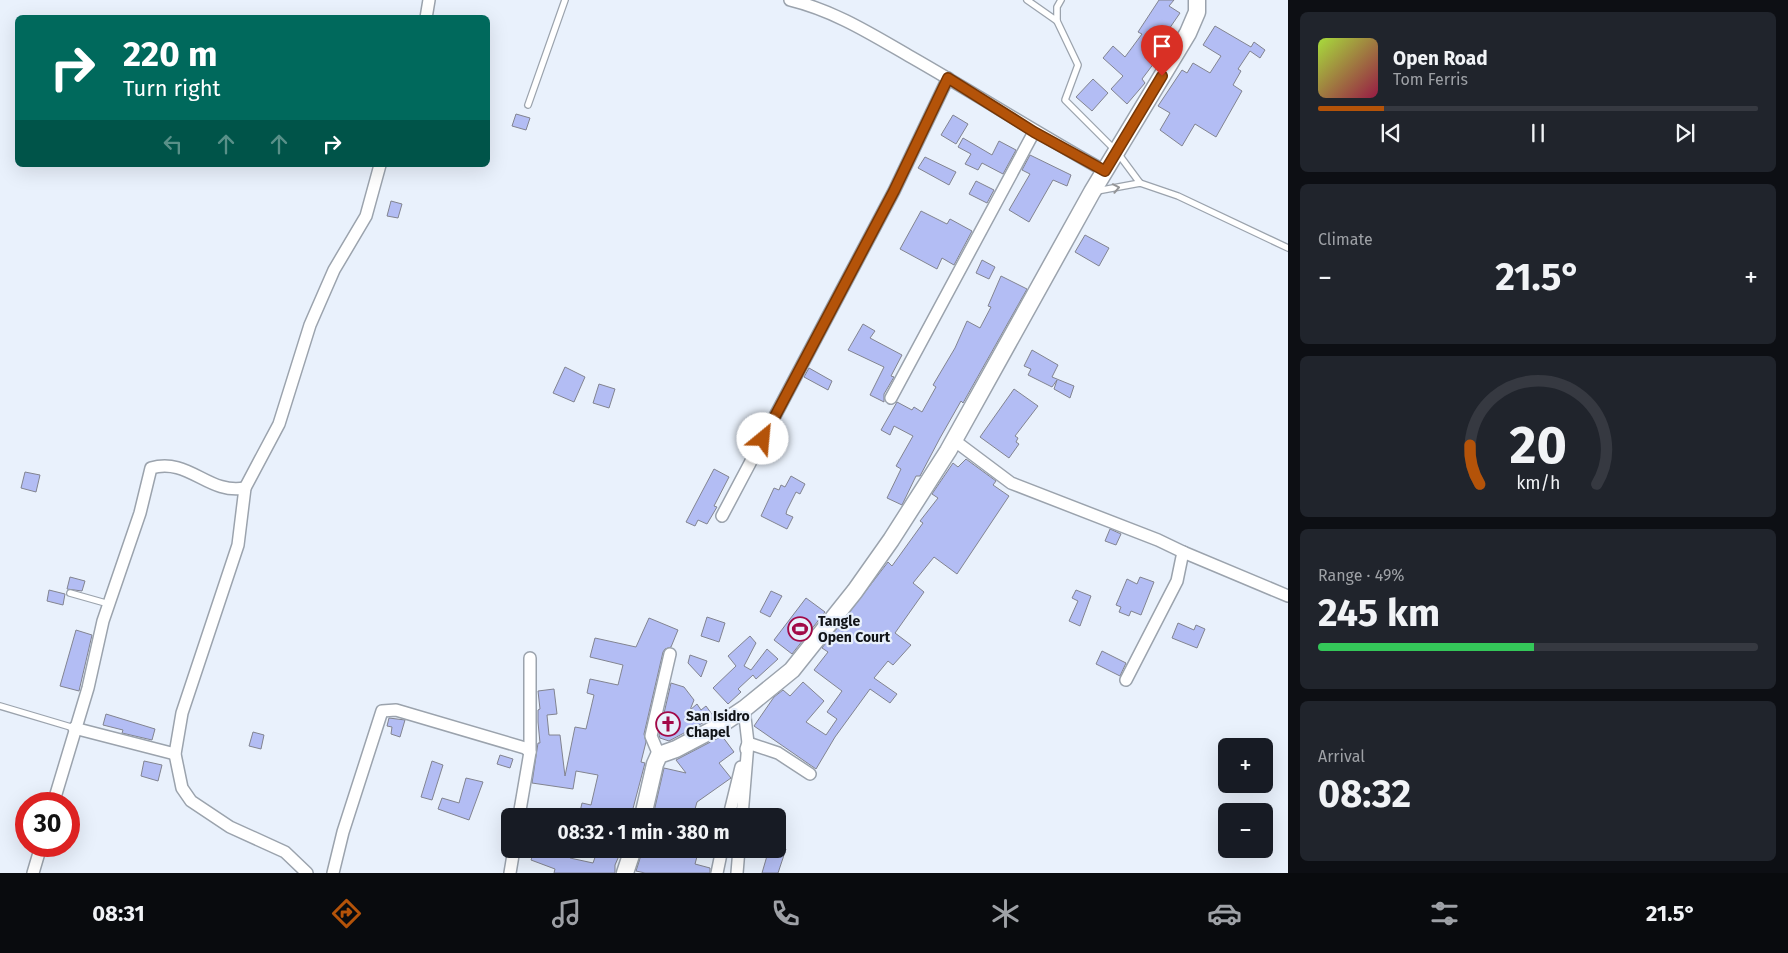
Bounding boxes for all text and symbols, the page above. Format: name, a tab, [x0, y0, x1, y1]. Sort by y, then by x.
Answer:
pin	[1141, 25, 1183, 76]
icon: arrive	[1148, 32, 1176, 60]
text: 220 m	[123, 33, 218, 75]
icon: right	[40, 35, 105, 100]
text: Open Road	[1393, 47, 1488, 70]
text: Tom Ferris	[1393, 70, 1468, 89]
text: Turn right	[123, 75, 220, 102]
icon: previous	[1377, 119, 1405, 147]
icon: pause	[1524, 119, 1552, 147]
icon: next	[1671, 119, 1699, 147]
icon: left	[159, 130, 187, 158]
icon: ahead	[212, 130, 240, 158]
icon: ahead	[265, 130, 293, 158]
icon: right	[318, 130, 346, 158]
one-way arrow	[1112, 183, 1120, 193]
text: Climate	[1318, 230, 1373, 249]
text: 21.5°	[1495, 254, 1581, 300]
text: −	[1318, 261, 1332, 294]
text: +	[1744, 261, 1758, 294]
position arrow	[736, 412, 788, 464]
text: 20	[1509, 414, 1567, 477]
text: km/h	[1516, 472, 1560, 494]
text: Range · 49%	[1318, 566, 1405, 585]
text: 245 km	[1318, 590, 1440, 636]
place label: Tangle Open Court	[818, 613, 891, 646]
sports icon: Tangle Open Court	[787, 616, 813, 642]
place label: San Isidro Chapel	[686, 708, 750, 741]
church icon: San Isidro Chapel	[655, 711, 681, 737]
map controls	[1218, 738, 1273, 858]
button: +	[1218, 738, 1273, 793]
text: Arrival	[1318, 747, 1365, 766]
text: 08:32	[1318, 771, 1411, 817]
speed limit sign: 30	[15, 792, 80, 857]
button: −	[1218, 803, 1273, 858]
text: 08:32 · 1 min · 380 m	[558, 821, 729, 844]
icon: directions	[329, 896, 364, 931]
icon: music	[549, 896, 584, 931]
icon: phone	[768, 896, 803, 931]
icon: climate	[988, 896, 1023, 931]
icon: car	[1207, 896, 1242, 931]
icon: filters	[1427, 896, 1462, 931]
text: 08:31	[92, 900, 145, 927]
text: 21.5°	[1646, 900, 1696, 927]

